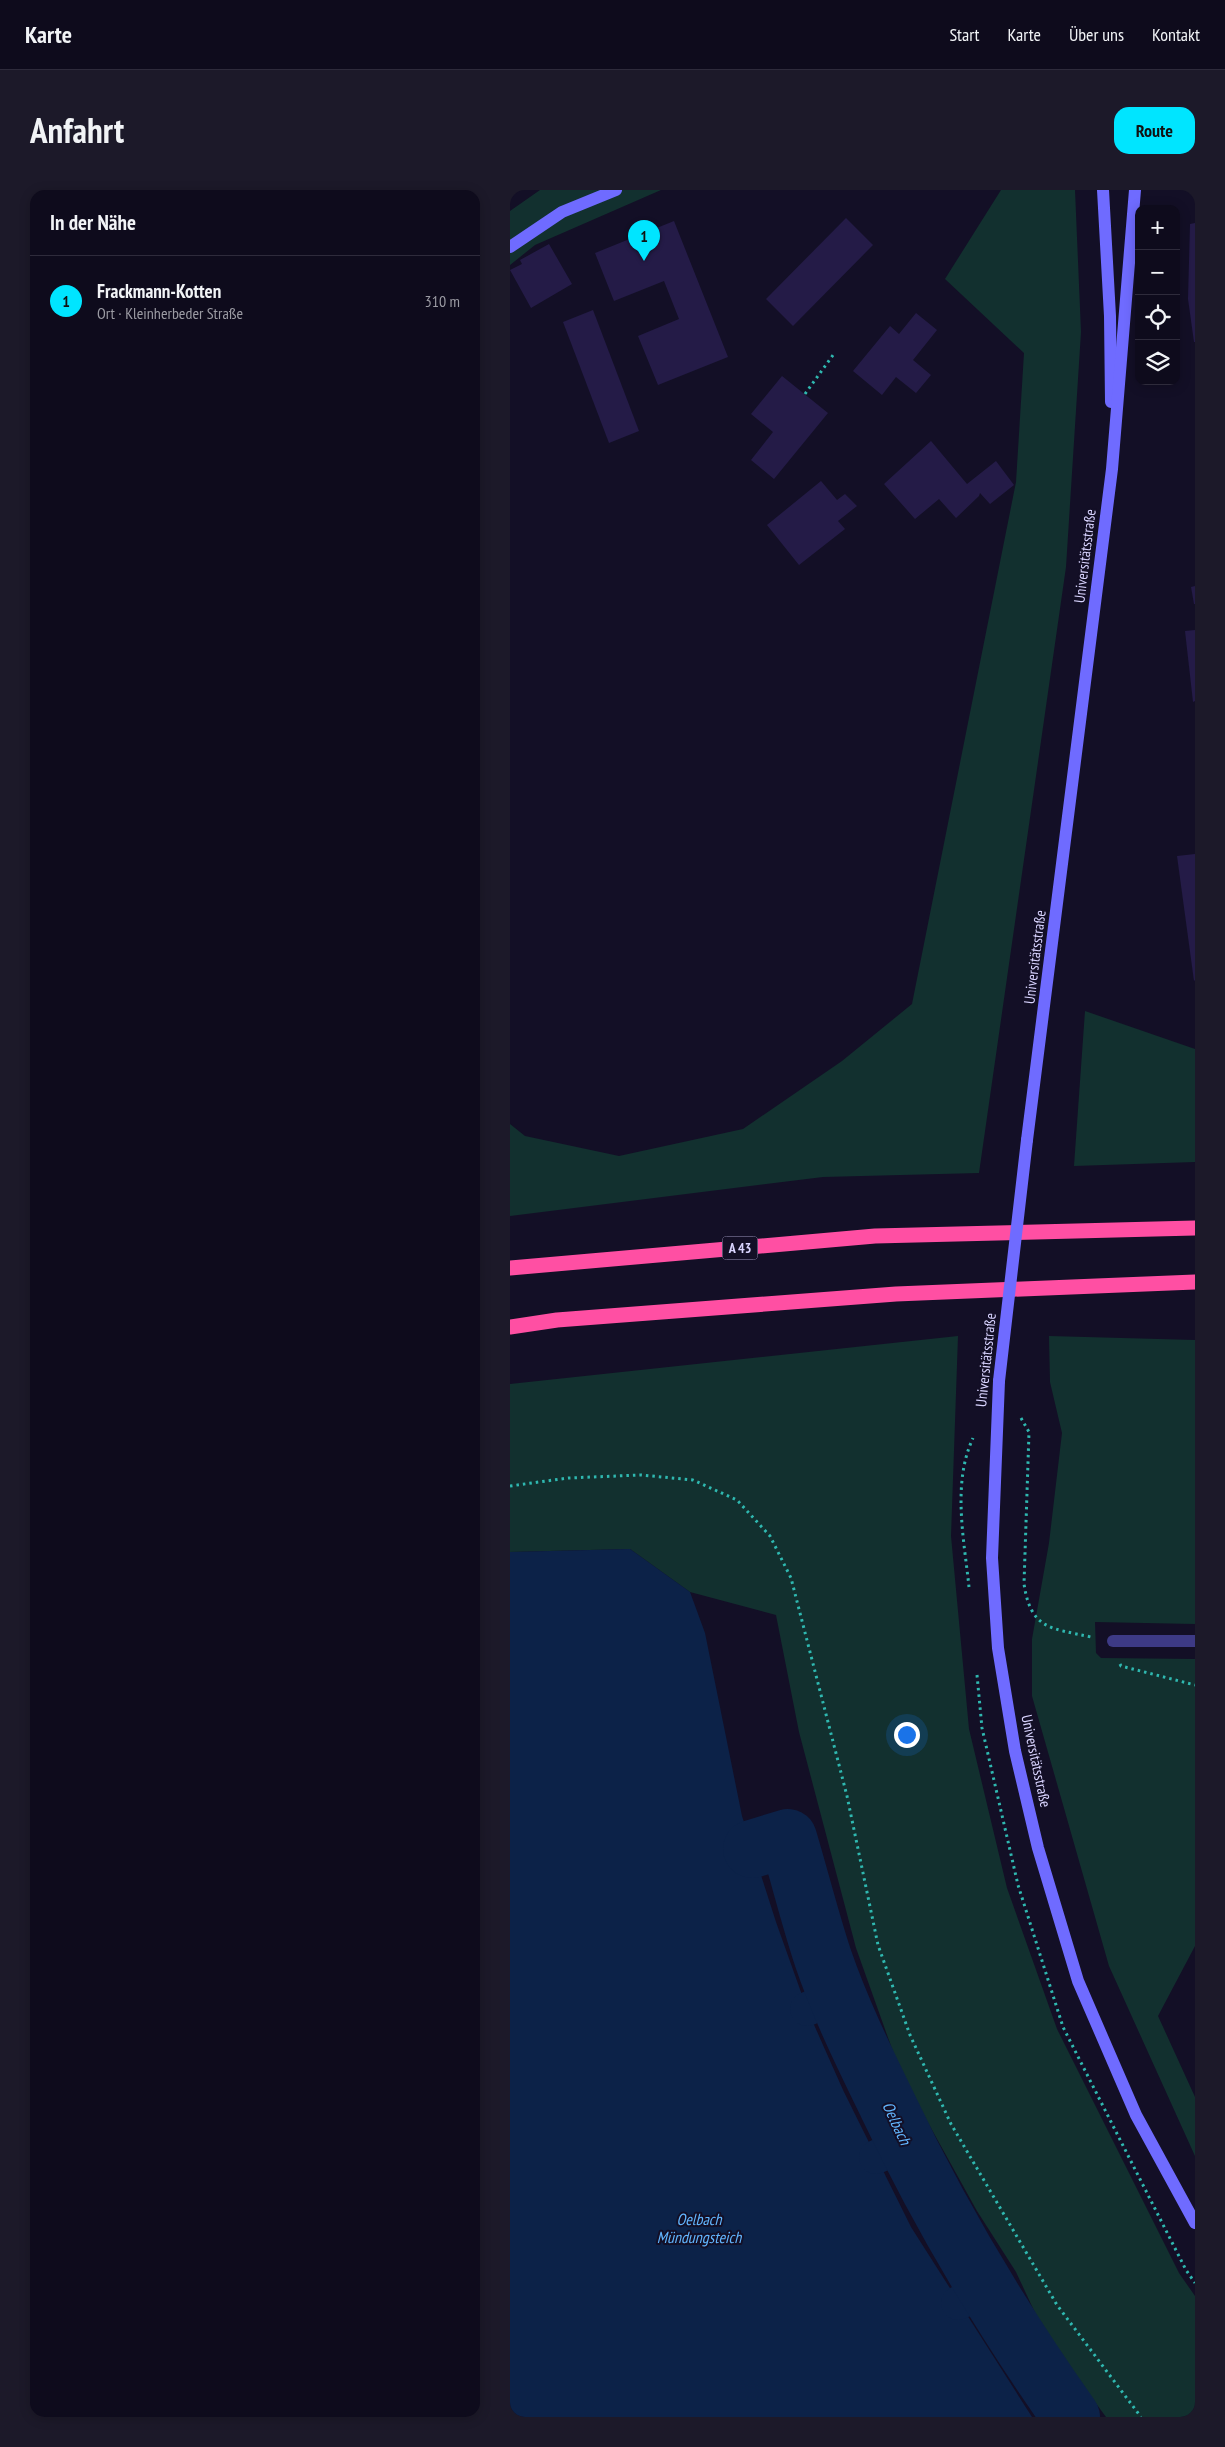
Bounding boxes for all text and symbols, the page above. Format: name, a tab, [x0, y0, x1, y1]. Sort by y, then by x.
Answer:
text: Karte	[25, 19, 72, 50]
text: Start	[949, 23, 980, 46]
text: Karte	[1008, 23, 1041, 46]
text: Über uns	[1069, 23, 1124, 46]
text: Kontakt	[1152, 23, 1200, 46]
text: Anfahrt	[30, 107, 124, 153]
button: Route	[1114, 107, 1195, 154]
map controls	[1135, 205, 1180, 385]
button: +	[1135, 205, 1180, 250]
text: In der Nähe	[50, 209, 136, 236]
pin: 1	[628, 220, 660, 261]
button: −	[1135, 250, 1180, 295]
text: Frackmann-Kotten	[97, 279, 221, 303]
text: 1	[62, 291, 70, 311]
text: 310 m	[425, 291, 460, 311]
button: locate	[1135, 295, 1180, 340]
text: Ort · Kleinherbeder Straße	[97, 303, 243, 323]
button: layers	[1135, 340, 1180, 385]
street label: Universitätsstraße	[1069, 508, 1100, 604]
street label: Universitätsstraße	[1019, 909, 1050, 1005]
road number: A 43	[722, 1236, 758, 1260]
street label: Universitätsstraße	[971, 1312, 1000, 1408]
street label: Universitätsstraße	[1017, 1713, 1056, 1809]
your location	[894, 1722, 920, 1748]
water label: Oelbach	[878, 2098, 916, 2149]
water label: Oelbach Mündungsteich	[657, 2209, 742, 2247]

